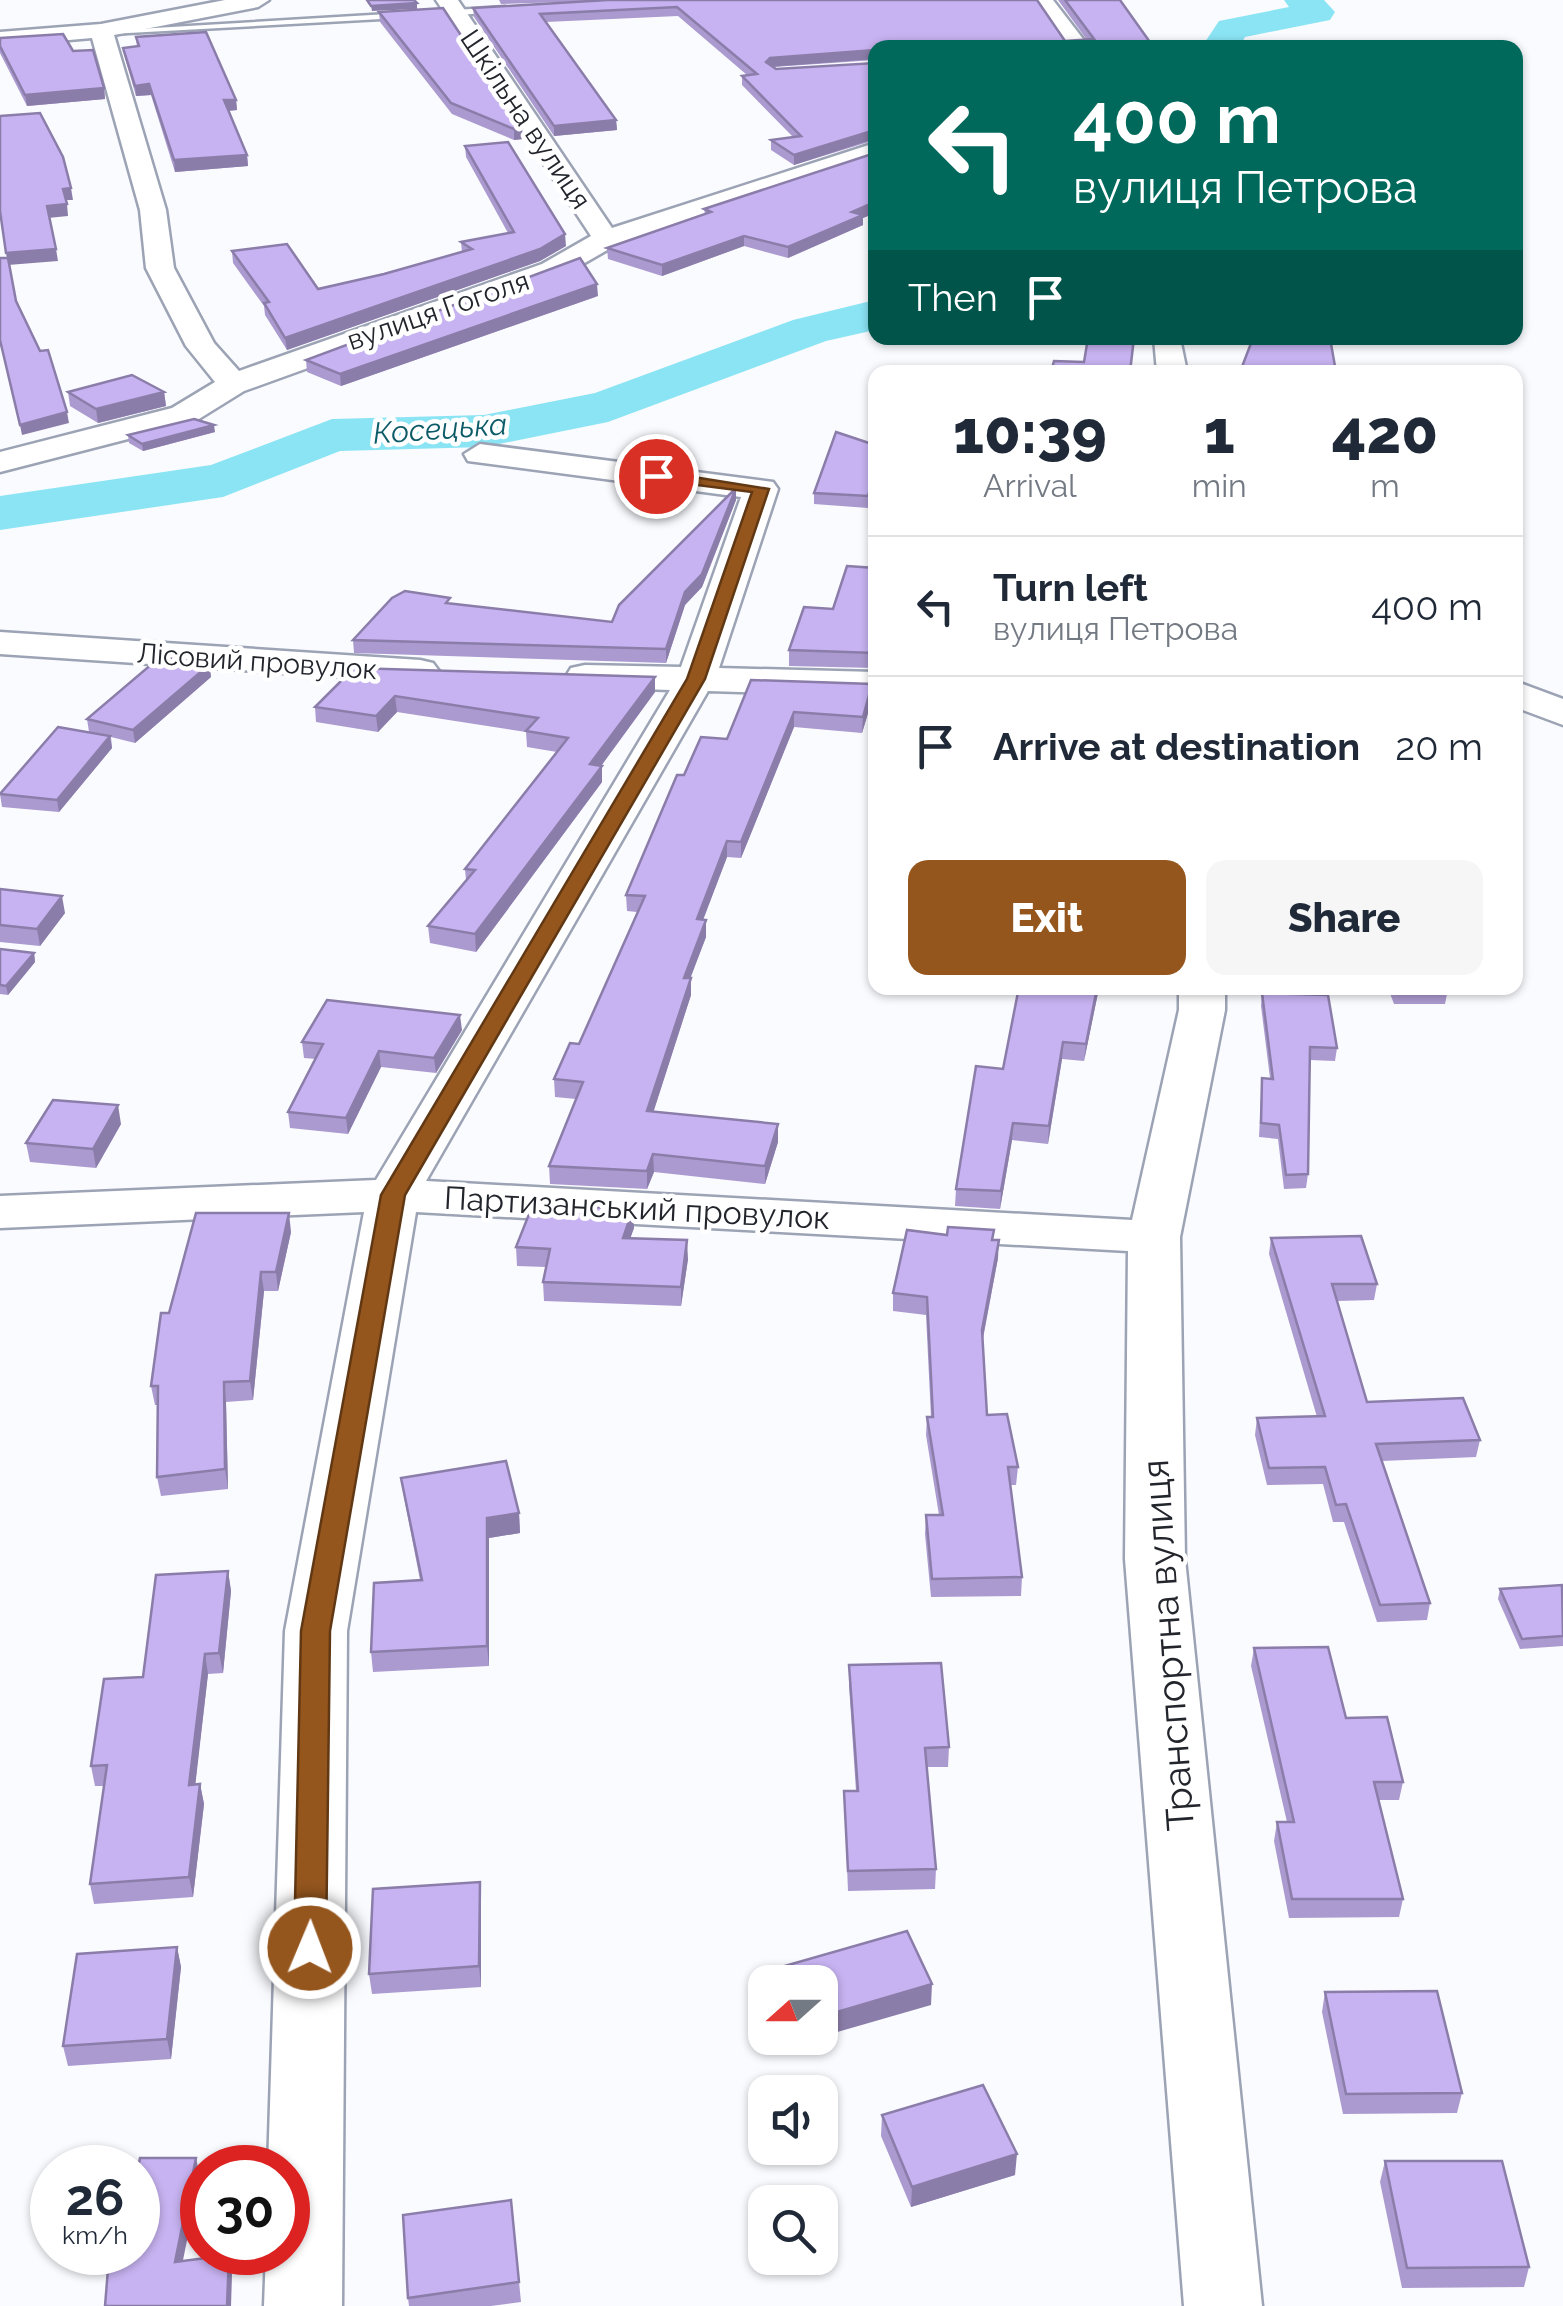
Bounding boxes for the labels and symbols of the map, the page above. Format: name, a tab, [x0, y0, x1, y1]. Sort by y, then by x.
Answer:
street label: Шкільна вулиця	[453, 23, 598, 215]
street label: вулиця Гоголя	[343, 264, 533, 357]
water label: Косецька	[372, 406, 508, 451]
pin	[614, 434, 699, 519]
street label: Лісовий провулок	[136, 637, 378, 686]
street label: Партизанський провулок	[443, 1179, 831, 1236]
street label: Транспортна вулиця	[1132, 1458, 1203, 1832]
position arrow	[258, 1896, 362, 2000]
north arrow	[748, 1965, 838, 2055]
speed limit sign: 30	[180, 2145, 310, 2275]

